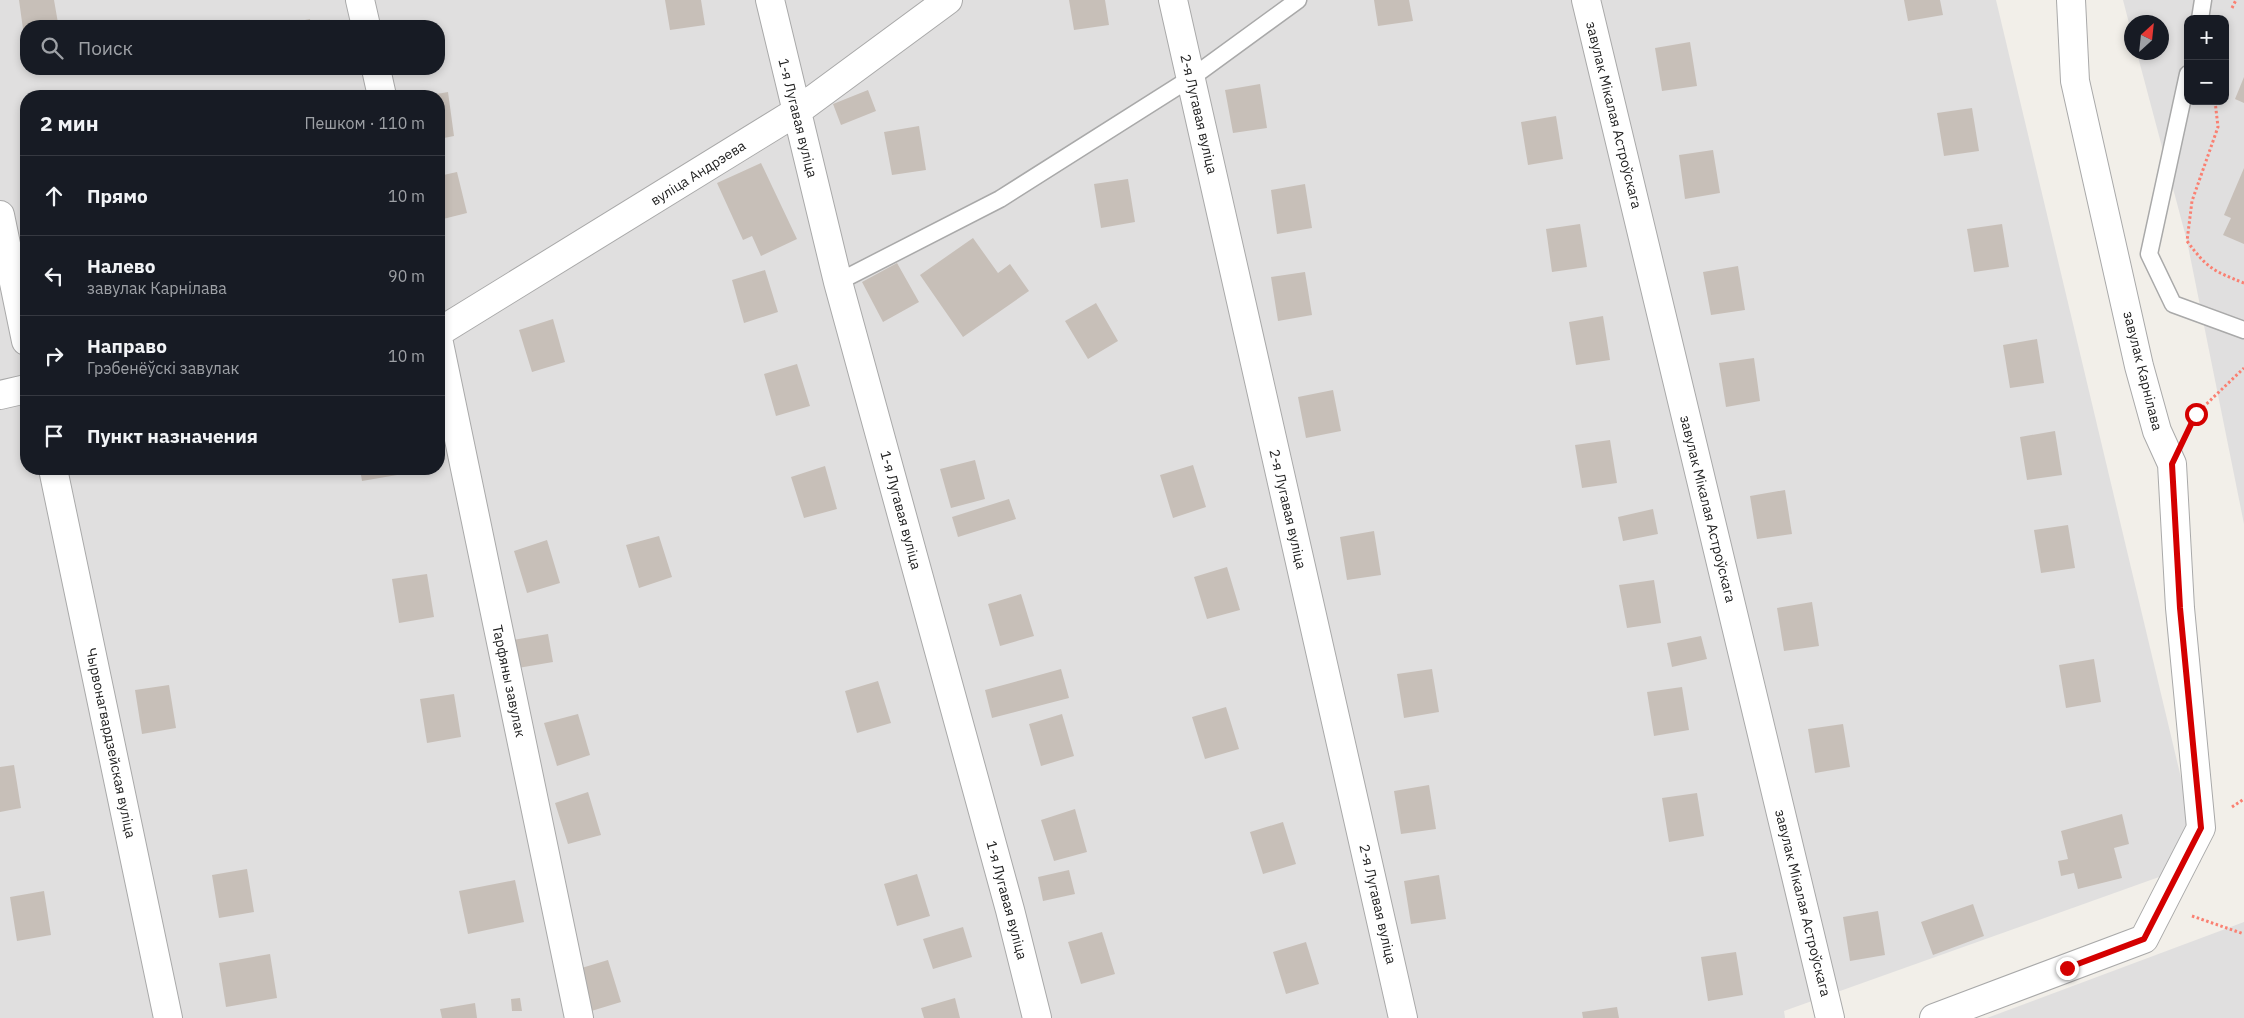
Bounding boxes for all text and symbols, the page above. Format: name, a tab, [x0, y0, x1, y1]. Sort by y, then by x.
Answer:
north arrow	[2124, 15, 2169, 60]
map controls	[2184, 15, 2229, 105]
button: +	[2184, 15, 2229, 60]
search box	[20, 20, 445, 75]
street label: завулак Мікалая Астроўскага	[1582, 20, 1646, 211]
icon: search	[38, 34, 66, 62]
text: Поиск	[78, 36, 133, 60]
street label: 2-я Лугавая вуліца	[1176, 52, 1222, 176]
street label: 1-я Лугавая вуліца	[774, 56, 822, 180]
button: −	[2184, 60, 2229, 105]
text: 2 мин	[40, 109, 99, 137]
text: Пешком · 110 m	[304, 113, 425, 133]
street label: вуліца Андрэева	[647, 136, 749, 209]
icon: ahead	[40, 182, 68, 210]
text: Прямо	[87, 184, 148, 208]
text: 10 m	[388, 186, 425, 206]
text: Налево	[87, 254, 156, 278]
icon: left	[40, 262, 68, 290]
text: 90 m	[388, 266, 425, 286]
text: завулак Карнілава	[87, 278, 227, 298]
street label: завулак Карнілава	[2119, 309, 2167, 433]
text: Направо	[87, 334, 167, 358]
icon: right	[40, 342, 68, 370]
text: 10 m	[388, 346, 425, 366]
text: Грэбенёўскі завулак	[87, 358, 239, 378]
route start	[2185, 403, 2208, 426]
street label: завулак Мікалая Астроўскага	[1676, 414, 1740, 605]
icon: arrive	[40, 422, 68, 450]
text: Пункт назначения	[87, 424, 258, 448]
street label: 2-я Лугавая вуліца	[1265, 447, 1311, 571]
street label: 1-я Лугавая вуліца	[876, 449, 926, 572]
street label: Тарфяны завулак	[488, 623, 530, 739]
street label: Чырвонагвардзейская вуліца	[82, 646, 140, 840]
street label: завулак Мікалая Астроўскага	[1771, 808, 1835, 999]
street label: 1-я Лугавая вуліца	[982, 839, 1032, 962]
street label: 2-я Лугавая вуліца	[1355, 842, 1401, 966]
route end	[2056, 957, 2079, 980]

